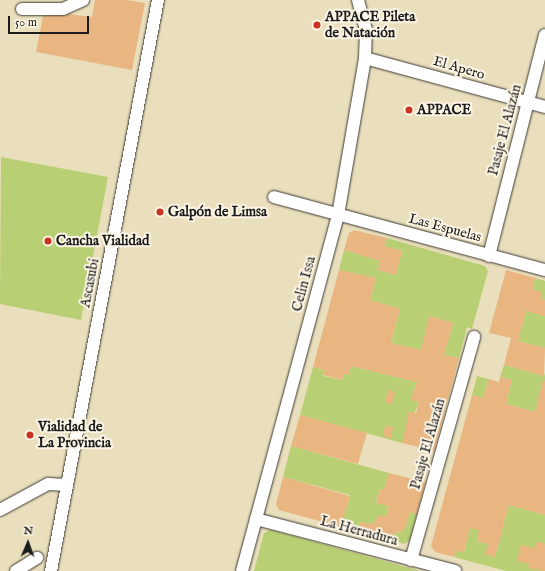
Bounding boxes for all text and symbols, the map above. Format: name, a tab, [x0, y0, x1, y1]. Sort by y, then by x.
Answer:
scale bar	[10, 8, 91, 34]
place label: APPACE Pileta de Natación	[325, 9, 415, 42]
text: 50 m	[15, 15, 37, 30]
marker: APPACE Pileta de Natación	[312, 20, 322, 30]
street label: El Apero	[431, 53, 487, 83]
street label: Pasaje El Alazán	[485, 83, 525, 177]
place label: APPACE	[417, 102, 471, 118]
marker: APPACE	[404, 105, 414, 115]
place label: Galpón de Limsa	[168, 204, 267, 220]
marker: Galpón de Limsa	[155, 207, 165, 217]
street label: Las Espuelas	[407, 210, 483, 246]
place label: Cancha Vialidad	[56, 233, 150, 249]
marker: Cancha Vialidad	[43, 236, 53, 246]
street label: Celin Issa	[289, 255, 319, 313]
street label: Ascasubi	[77, 257, 103, 309]
street label: Pasaje El Alazán	[407, 397, 449, 491]
place label: Vialidad de La Provincia	[38, 419, 111, 452]
marker: Vialidad de La Provincia	[25, 430, 35, 440]
street label: La Herradura	[318, 513, 400, 549]
north arrow	[8, 523, 48, 563]
text: N	[23, 524, 33, 538]

